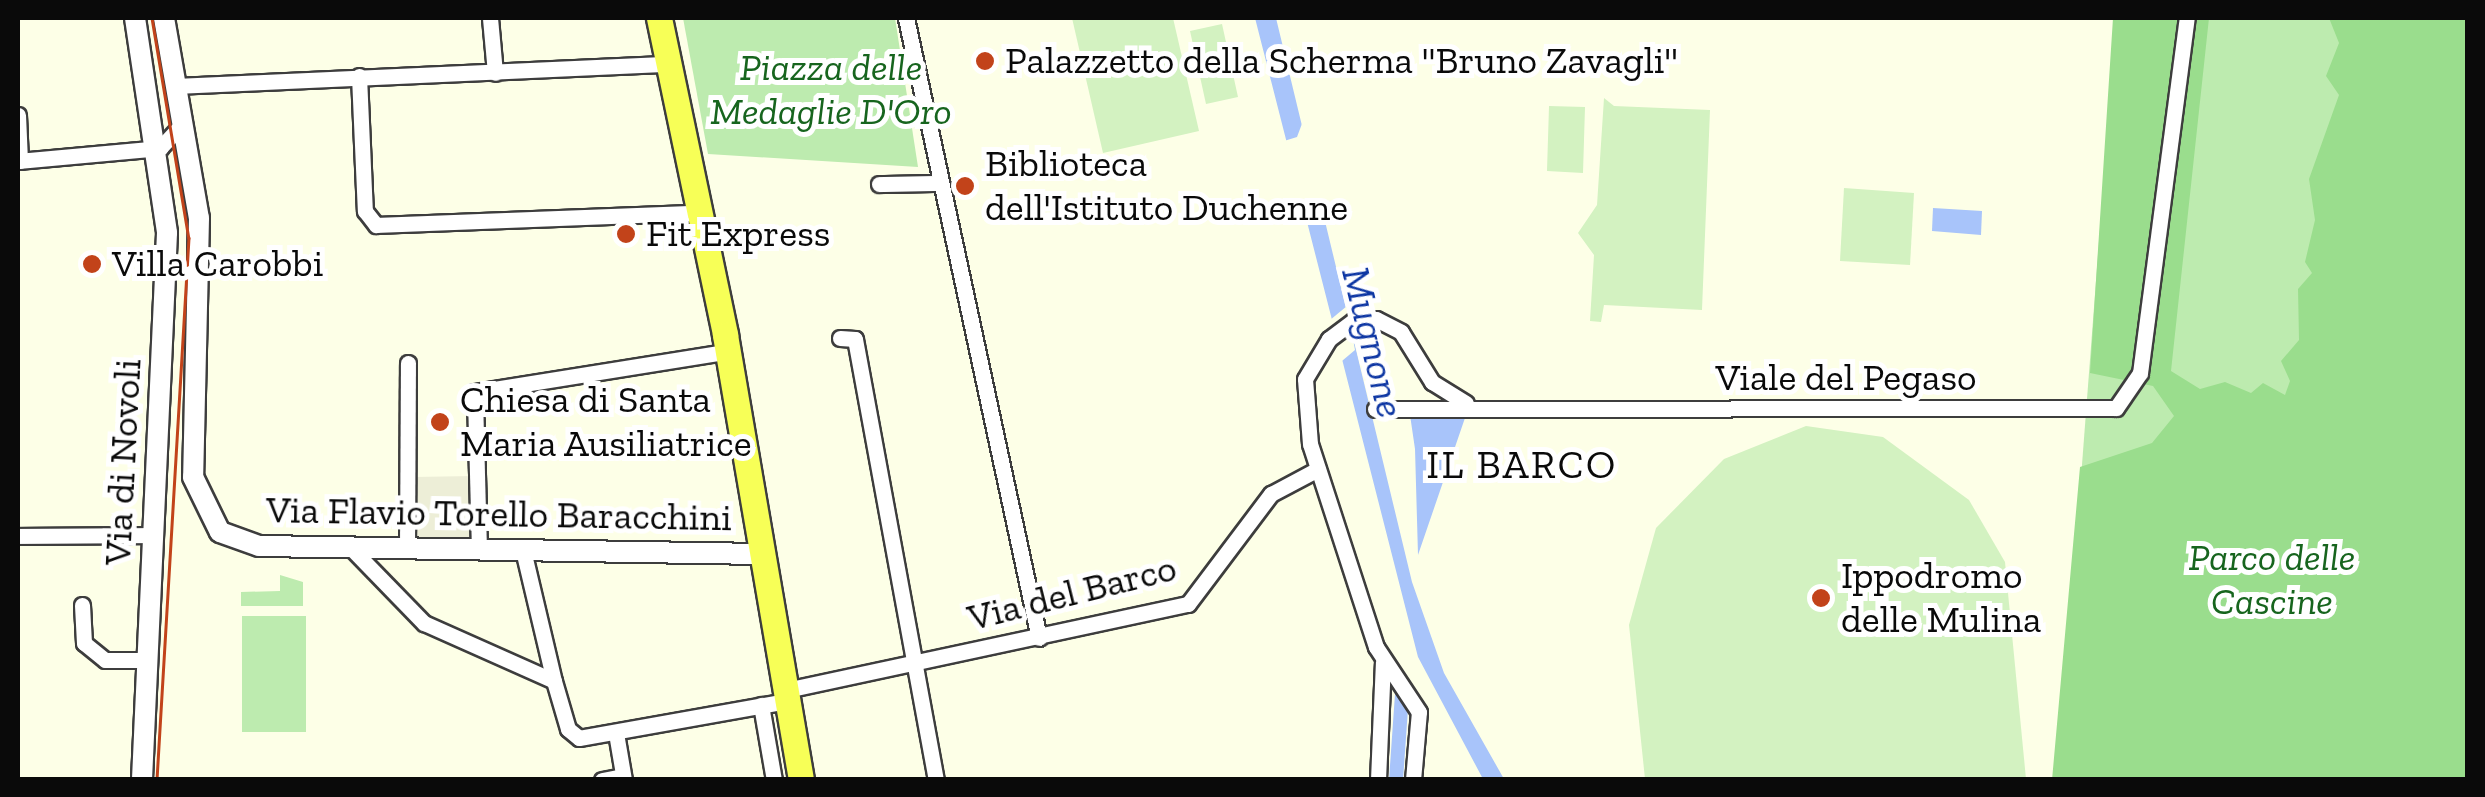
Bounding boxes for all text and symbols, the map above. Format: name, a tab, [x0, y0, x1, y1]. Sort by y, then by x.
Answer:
place label: Palazzetto della Scherma "Bruno Zavagli"	[1005, 38, 1678, 84]
park label: Piazza delle Medaglie D'Oro	[710, 45, 952, 134]
marker: Palazzetto della Scherma "Bruno Zavagli"	[974, 50, 996, 72]
place label: Biblioteca dell'Istituto Duchenne	[985, 141, 1348, 230]
marker: Biblioteca dell'Istituto Duchenne	[954, 175, 976, 197]
place label: Fit Express	[646, 211, 830, 257]
marker: Fit Express	[615, 223, 637, 245]
place label: Villa Carobbi	[112, 241, 323, 287]
marker: Villa Carobbi	[81, 253, 103, 275]
water label: Mugnone	[1332, 262, 1416, 422]
street label: Viale del Pegaso	[1715, 355, 1977, 401]
street label: Via di Novoli	[95, 358, 151, 566]
place label: Chiesa di Santa Maria Ausiliatrice	[460, 377, 753, 466]
marker: Chiesa di Santa Maria Ausiliatrice	[429, 411, 451, 433]
district label: IL BARCO	[1426, 440, 1618, 488]
street label: Via Flavio Torello Baracchini	[265, 487, 733, 541]
park label: Parco delle Cascine	[2189, 535, 2355, 624]
street label: Via del Barco	[963, 545, 1181, 641]
place label: Ippodromo delle Mulina	[1841, 553, 2041, 642]
marker: Ippodromo delle Mulina	[1810, 587, 1832, 609]

